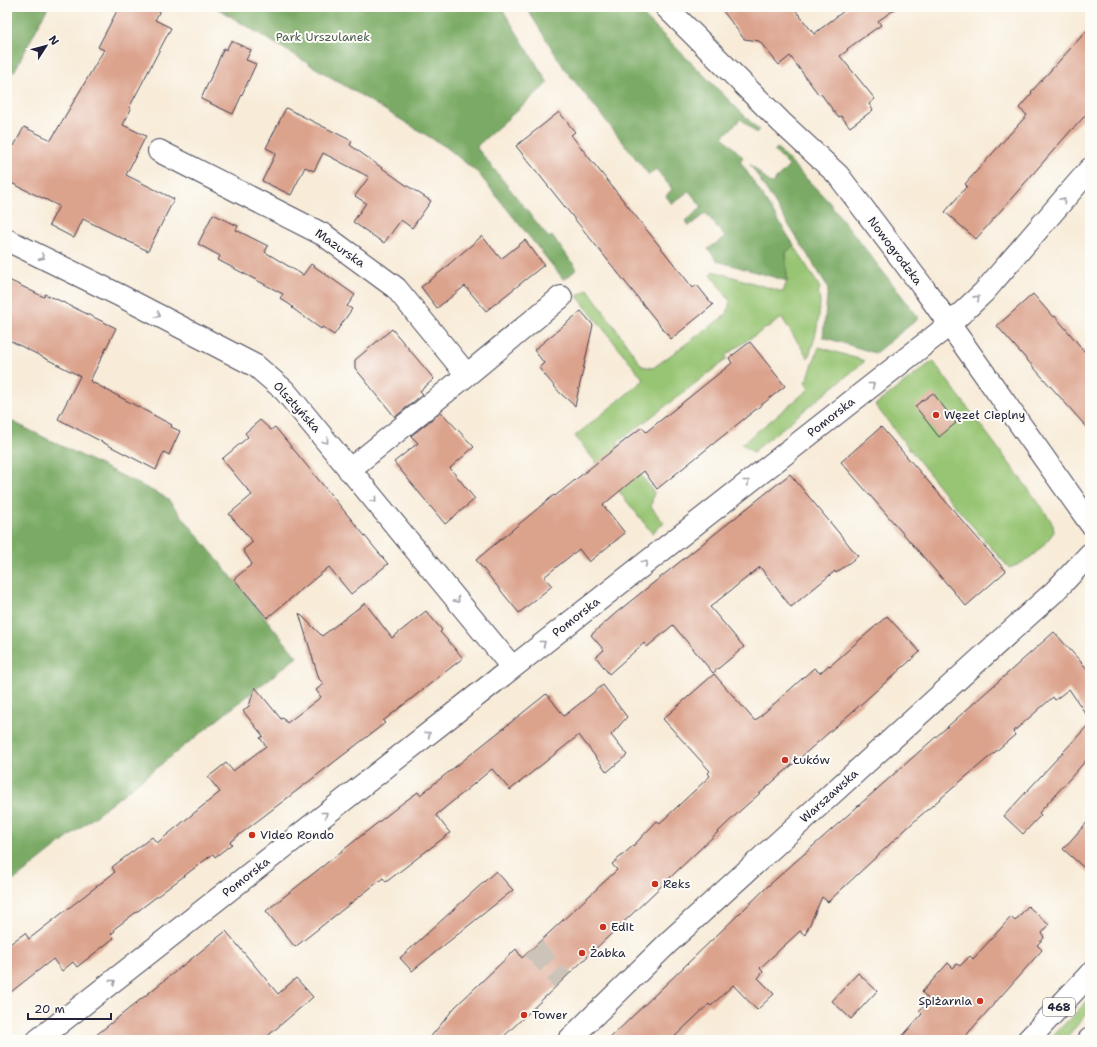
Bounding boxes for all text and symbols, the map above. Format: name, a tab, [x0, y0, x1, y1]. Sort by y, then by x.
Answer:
north arrow	[26, 26, 66, 66]
park label: Park Urszulanek	[276, 29, 370, 45]
text: N	[45, 32, 62, 49]
one-way arrow	[1058, 197, 1066, 205]
street label: Nowogrodzka	[864, 214, 926, 289]
street label: Mazurska	[312, 225, 369, 271]
one-way arrow	[38, 252, 45, 260]
one-way arrow	[972, 295, 980, 303]
one-way arrow	[154, 310, 161, 318]
street label: Olsztyńska	[270, 378, 325, 436]
one-way arrow	[867, 383, 874, 390]
street label: Pomorska	[804, 393, 858, 441]
place label: Węzeł Cieplny	[944, 407, 1025, 423]
marker: Węzeł Cieplny	[931, 410, 941, 420]
one-way arrow	[322, 437, 329, 444]
one-way arrow	[743, 480, 750, 487]
one-way arrow	[370, 495, 377, 502]
one-way arrow	[641, 560, 648, 567]
street label: Pomorska	[549, 593, 603, 641]
one-way arrow	[452, 596, 459, 603]
one-way arrow	[538, 641, 545, 648]
one-way arrow	[423, 732, 430, 739]
place label: Łuków	[792, 752, 830, 768]
marker: Łuków	[780, 755, 790, 765]
street label: Warszawska	[796, 765, 862, 826]
one-way arrow	[320, 812, 327, 819]
place label: Video Rondo	[260, 827, 334, 843]
marker: Video Rondo	[247, 830, 257, 840]
street label: Pomorska	[219, 853, 273, 901]
place label: Reks	[663, 876, 690, 892]
marker: Reks	[650, 879, 660, 889]
place label: Edit	[611, 919, 634, 935]
marker: Edit	[598, 922, 608, 932]
place label: Żabka	[590, 945, 626, 961]
marker: Żabka	[577, 948, 587, 958]
one-way arrow	[109, 979, 116, 986]
place label: Spiżarnia	[919, 993, 973, 1009]
scale bar	[28, 995, 111, 1021]
marker: Spiżarnia	[975, 996, 985, 1006]
road number: 468	[1043, 998, 1075, 1016]
text: 20 m	[34, 1001, 65, 1017]
place label: Tower	[532, 1007, 568, 1023]
marker: Tower	[519, 1010, 529, 1020]

